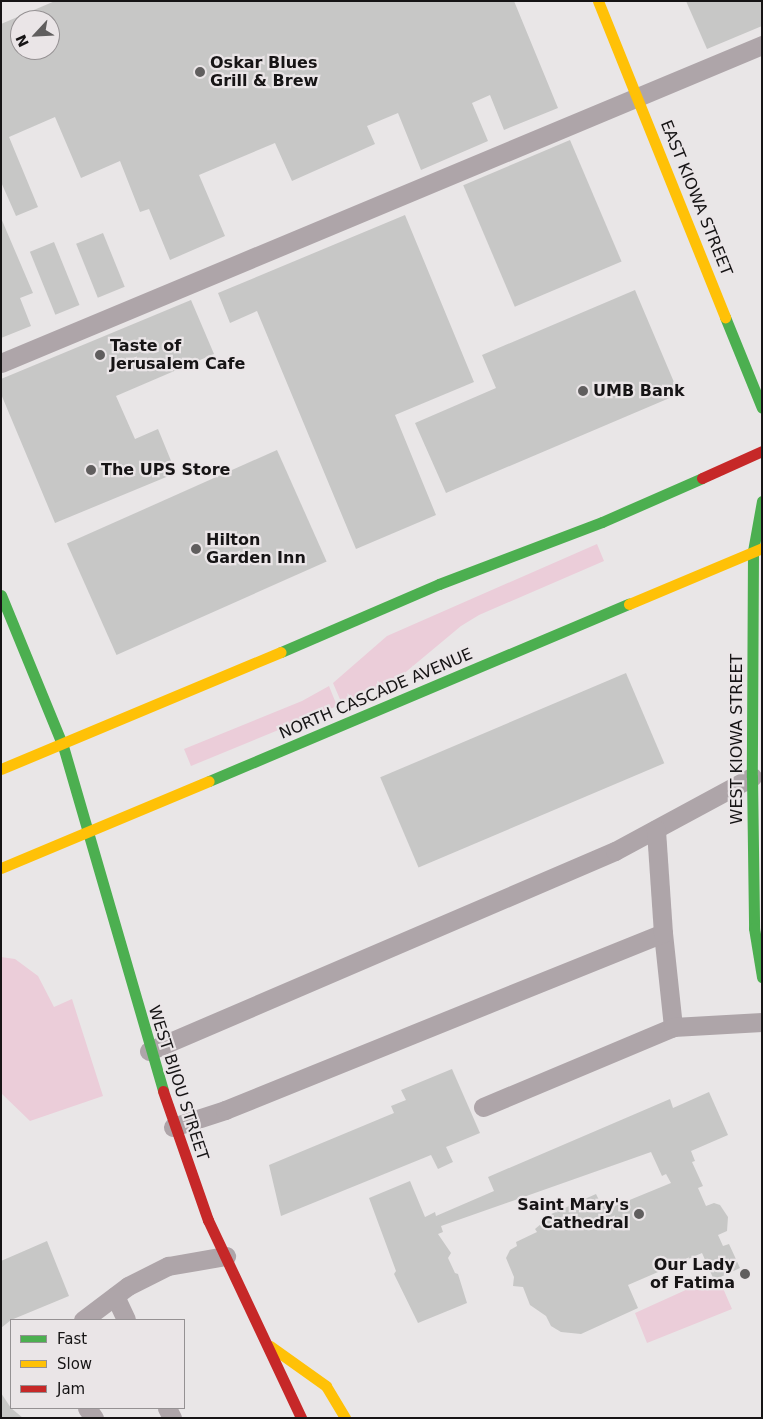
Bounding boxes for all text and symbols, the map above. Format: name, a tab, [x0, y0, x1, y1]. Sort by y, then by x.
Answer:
north arrow	[10, 10, 60, 60]
text: N	[13, 32, 32, 50]
place label: Oskar Blues Grill & Brew	[210, 53, 318, 91]
marker: Oskar Blues Grill & Brew	[194, 66, 206, 78]
street label: EAST KIOWA STREET	[656, 117, 736, 279]
place label: Taste of Jerusalem Cafe	[110, 336, 245, 374]
marker: Taste of Jerusalem Cafe	[94, 349, 106, 361]
place label: UMB Bank	[593, 381, 685, 401]
marker: UMB Bank	[577, 385, 589, 397]
place label: The UPS Store	[101, 460, 230, 480]
marker: The UPS Store	[85, 464, 97, 476]
place label: Hilton Garden Inn	[206, 530, 306, 568]
marker: Hilton Garden Inn	[190, 543, 202, 555]
street label: NORTH CASCADE AVENUE	[276, 645, 476, 743]
street label: WEST KIOWA STREET	[727, 654, 747, 824]
street label: WEST BIJOU STREET	[144, 1003, 212, 1163]
place label: Saint Mary's Cathedral	[517, 1195, 629, 1233]
marker: Saint Mary's Cathedral	[633, 1208, 645, 1220]
place label: Our Lady of Fatima	[650, 1255, 735, 1293]
marker: Our Lady of Fatima	[739, 1268, 751, 1280]
legend	[10, 1319, 185, 1409]
text: Fast	[57, 1330, 87, 1348]
text: Slow	[57, 1355, 92, 1373]
text: Jam	[57, 1380, 85, 1398]

